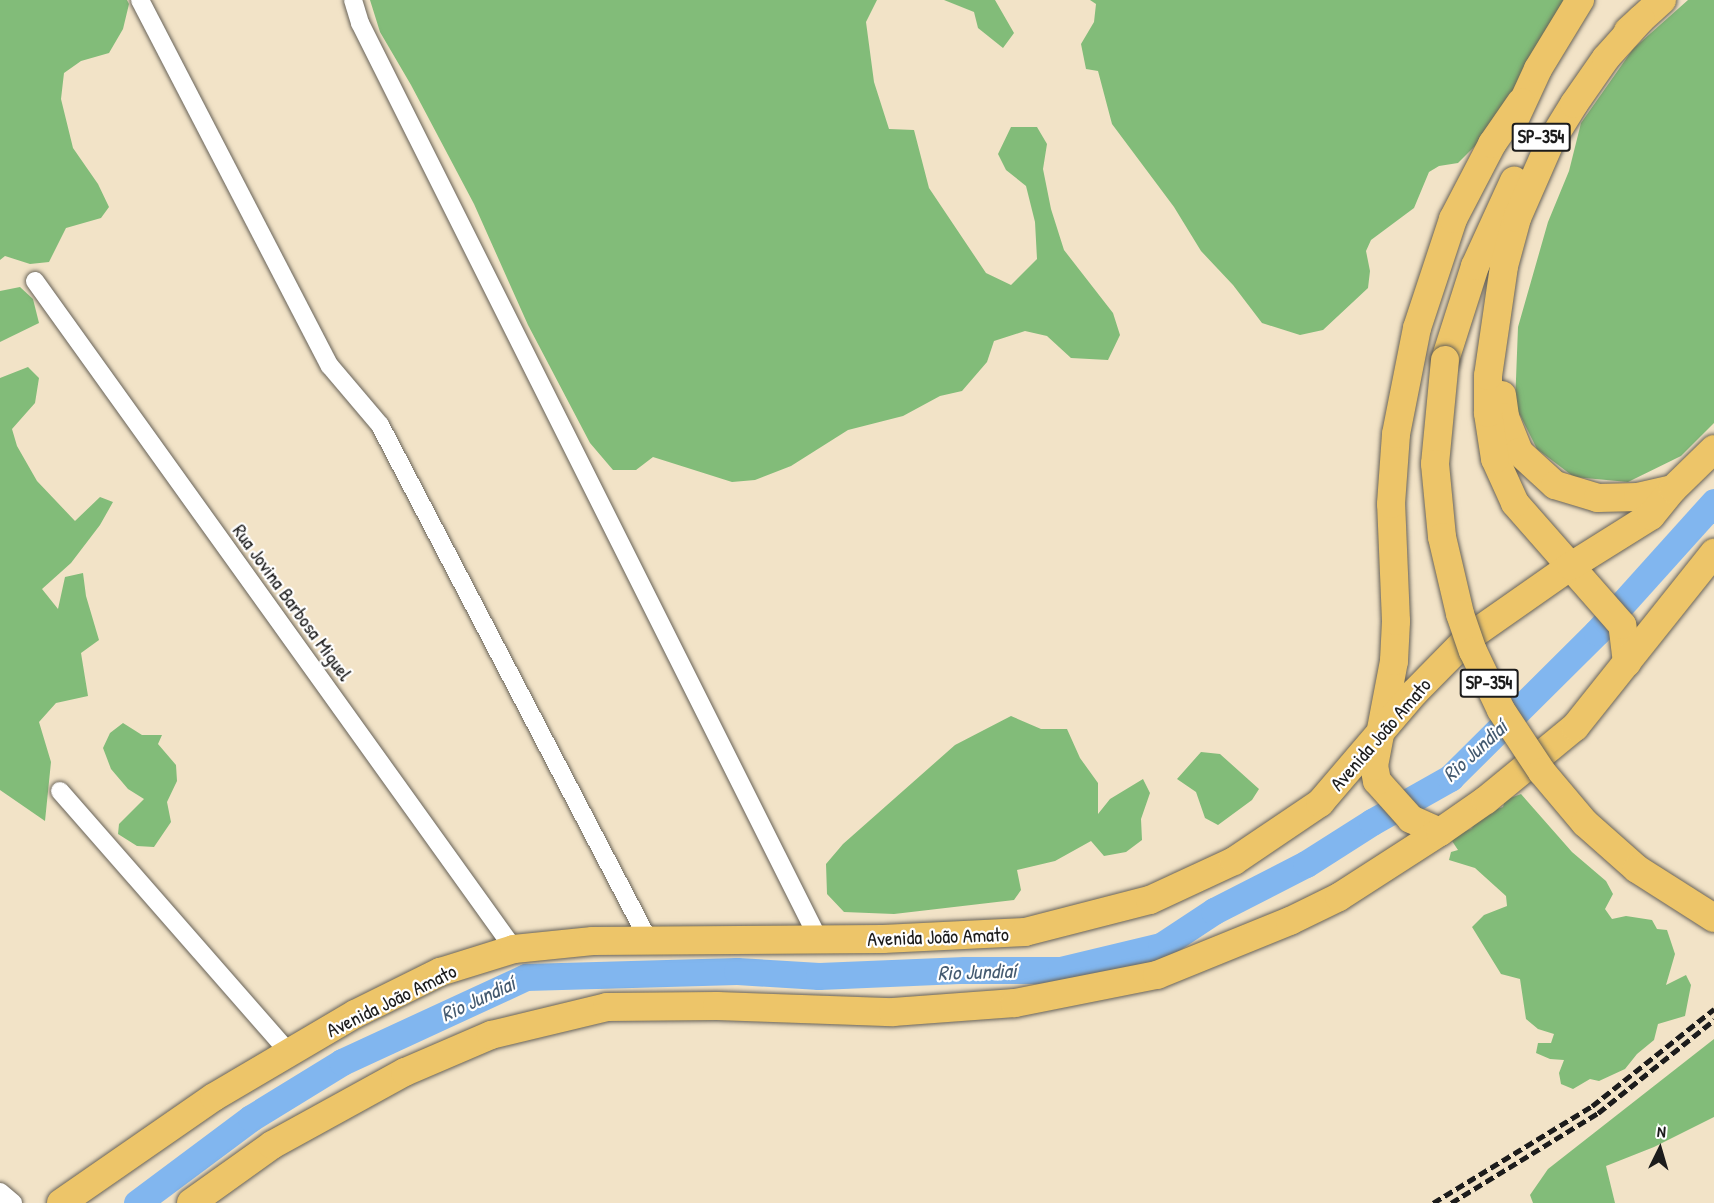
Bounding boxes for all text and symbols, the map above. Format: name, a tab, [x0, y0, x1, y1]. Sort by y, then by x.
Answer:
road number: SP-354	[1511, 122, 1571, 152]
street label: Rua Jovina Barbosa Miguel	[228, 519, 358, 685]
road number: SP-354	[1459, 668, 1519, 698]
street label: Avenida João Amato	[1325, 673, 1435, 795]
water label: Rio Jundiaí	[1438, 715, 1512, 787]
street label: Avenida João Amato	[867, 922, 1009, 950]
street label: Avenida João Amato	[322, 958, 460, 1042]
water label: Rio Jundiaí	[937, 958, 1017, 986]
water label: Rio Jundiaí	[437, 971, 519, 1027]
north arrow	[1630, 1119, 1690, 1179]
text: N	[1656, 1120, 1667, 1142]

